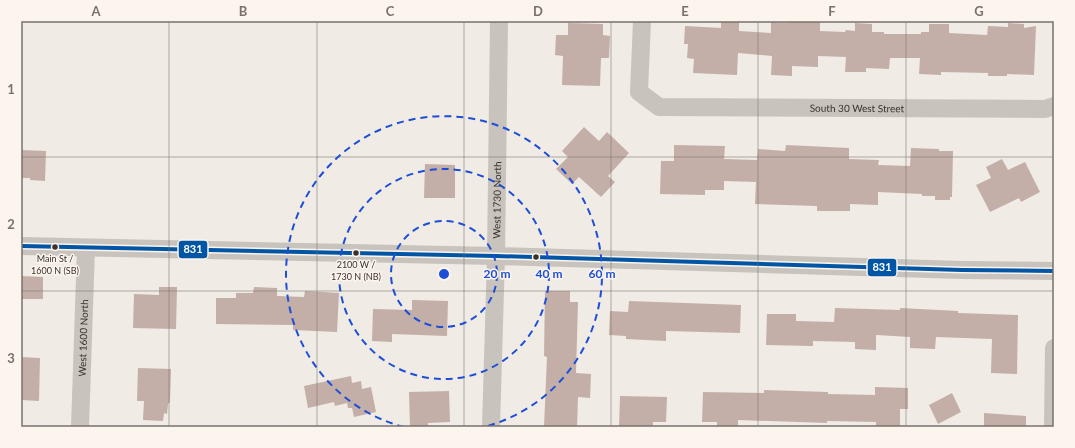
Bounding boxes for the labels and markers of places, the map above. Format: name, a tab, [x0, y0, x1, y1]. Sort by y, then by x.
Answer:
marker: Main St / 1600 N (SB)	[50, 242, 60, 252]
marker: 2100 W / 1730 N (NB)	[351, 248, 361, 258]
unlabelled marker	[531, 252, 541, 262]
place label: Main St / 1600 N (SB)	[31, 253, 79, 276]
place label: 2100 W / 1730 N (NB)	[331, 259, 381, 282]
centre of rings	[437, 267, 451, 281]

